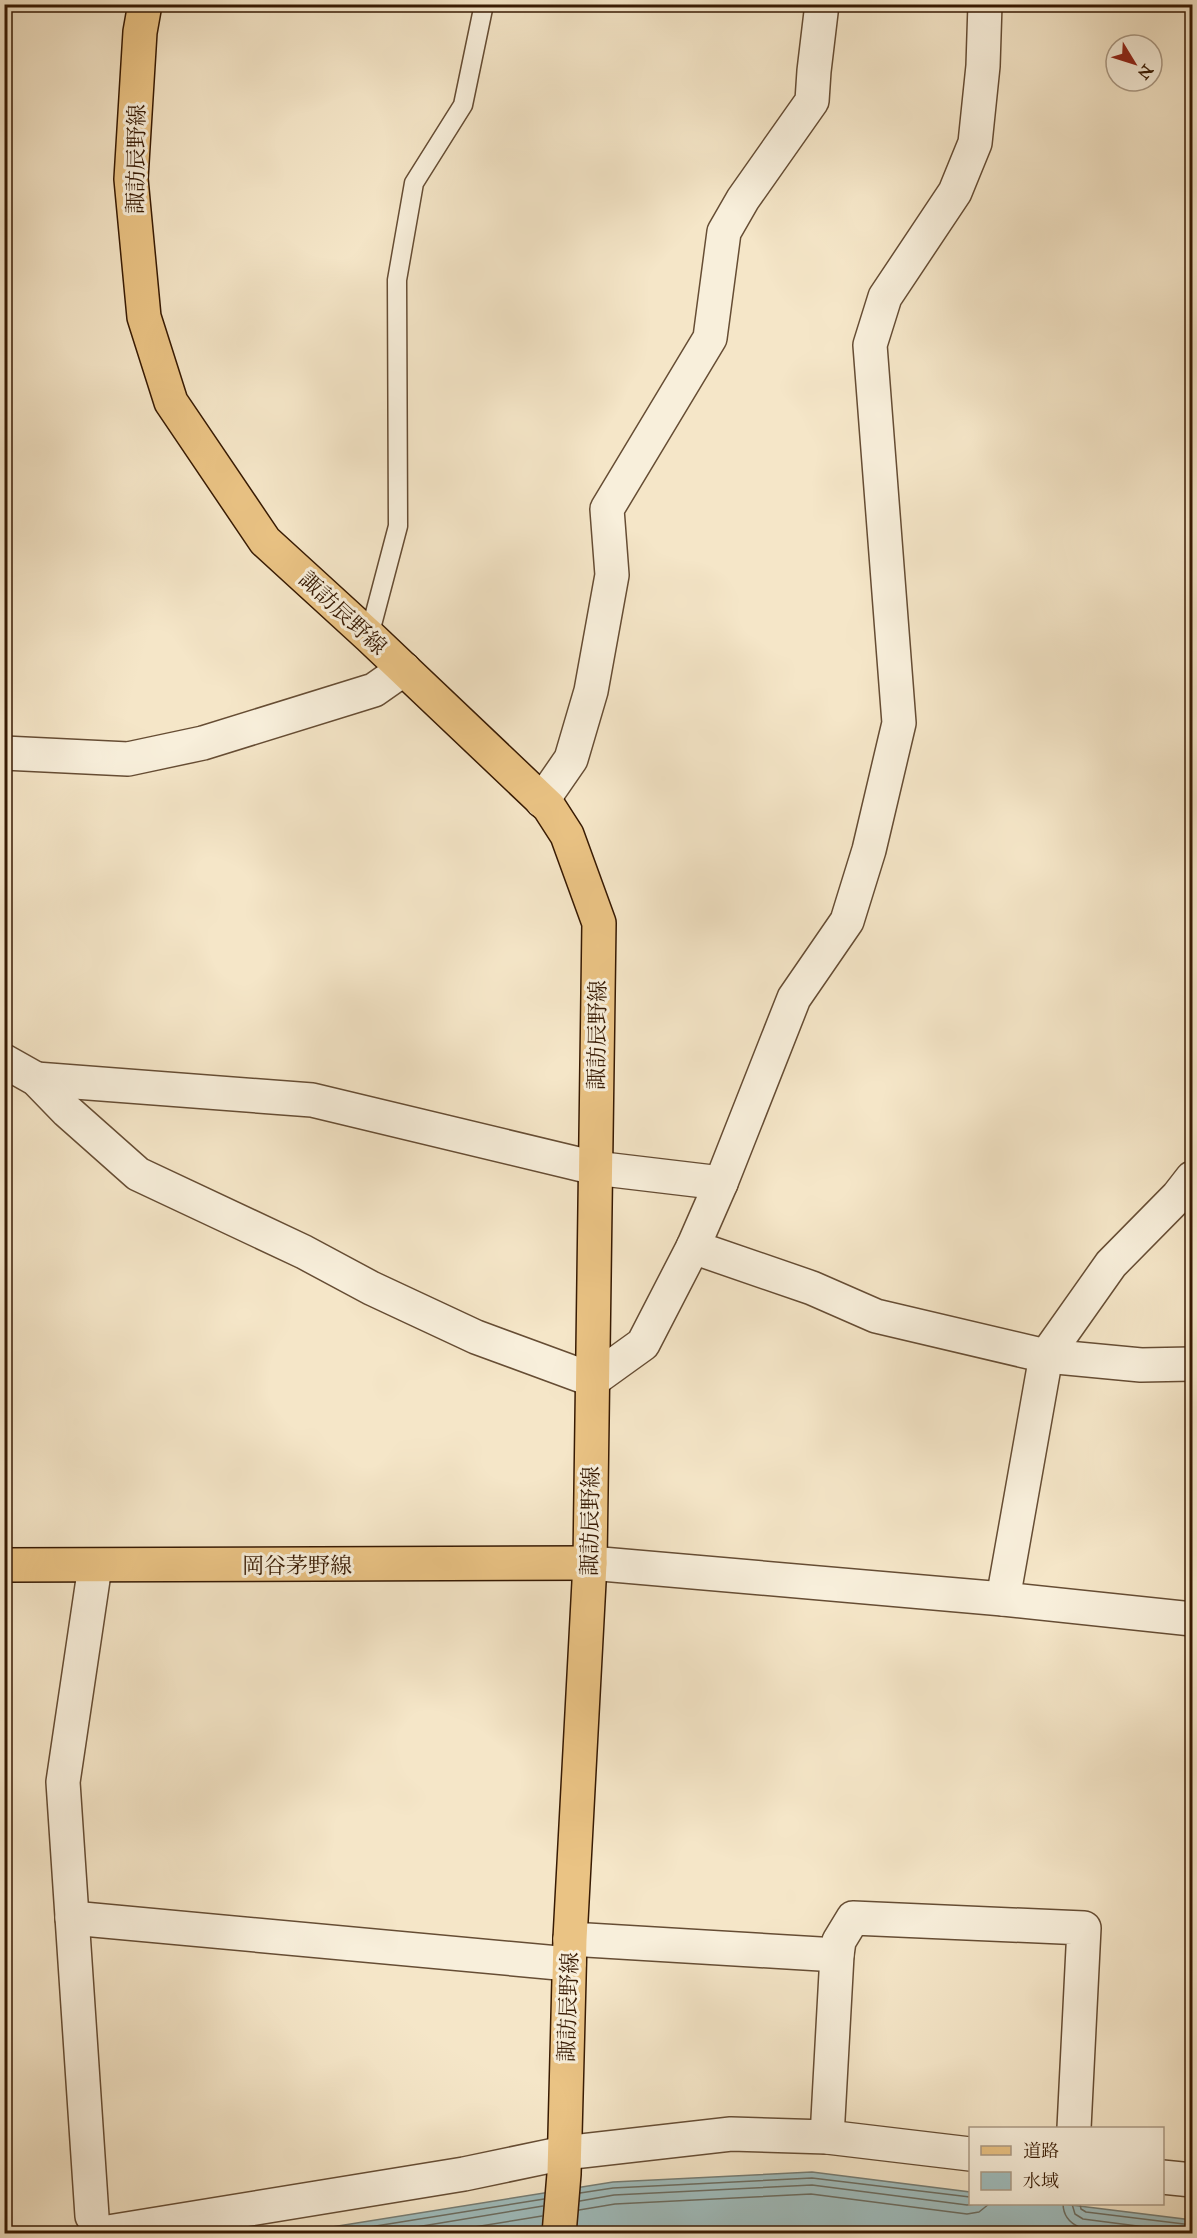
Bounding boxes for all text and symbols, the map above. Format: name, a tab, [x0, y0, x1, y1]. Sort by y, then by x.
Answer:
north arrow	[1104, 33, 1164, 93]
text: N	[1134, 61, 1157, 83]
street label: 諏訪辰野線	[122, 104, 150, 214]
street label: 諏訪辰野線	[294, 566, 392, 660]
street label: 諏訪辰野線	[583, 980, 611, 1090]
street label: 諏訪辰野線	[576, 1466, 604, 1576]
street label: 岡谷茅野線	[242, 1552, 352, 1579]
street label: 諏訪辰野線	[553, 1952, 583, 2062]
legend	[969, 2127, 1164, 2205]
text: 道路	[1023, 2140, 1059, 2162]
text: 水域	[1023, 2170, 1059, 2192]

